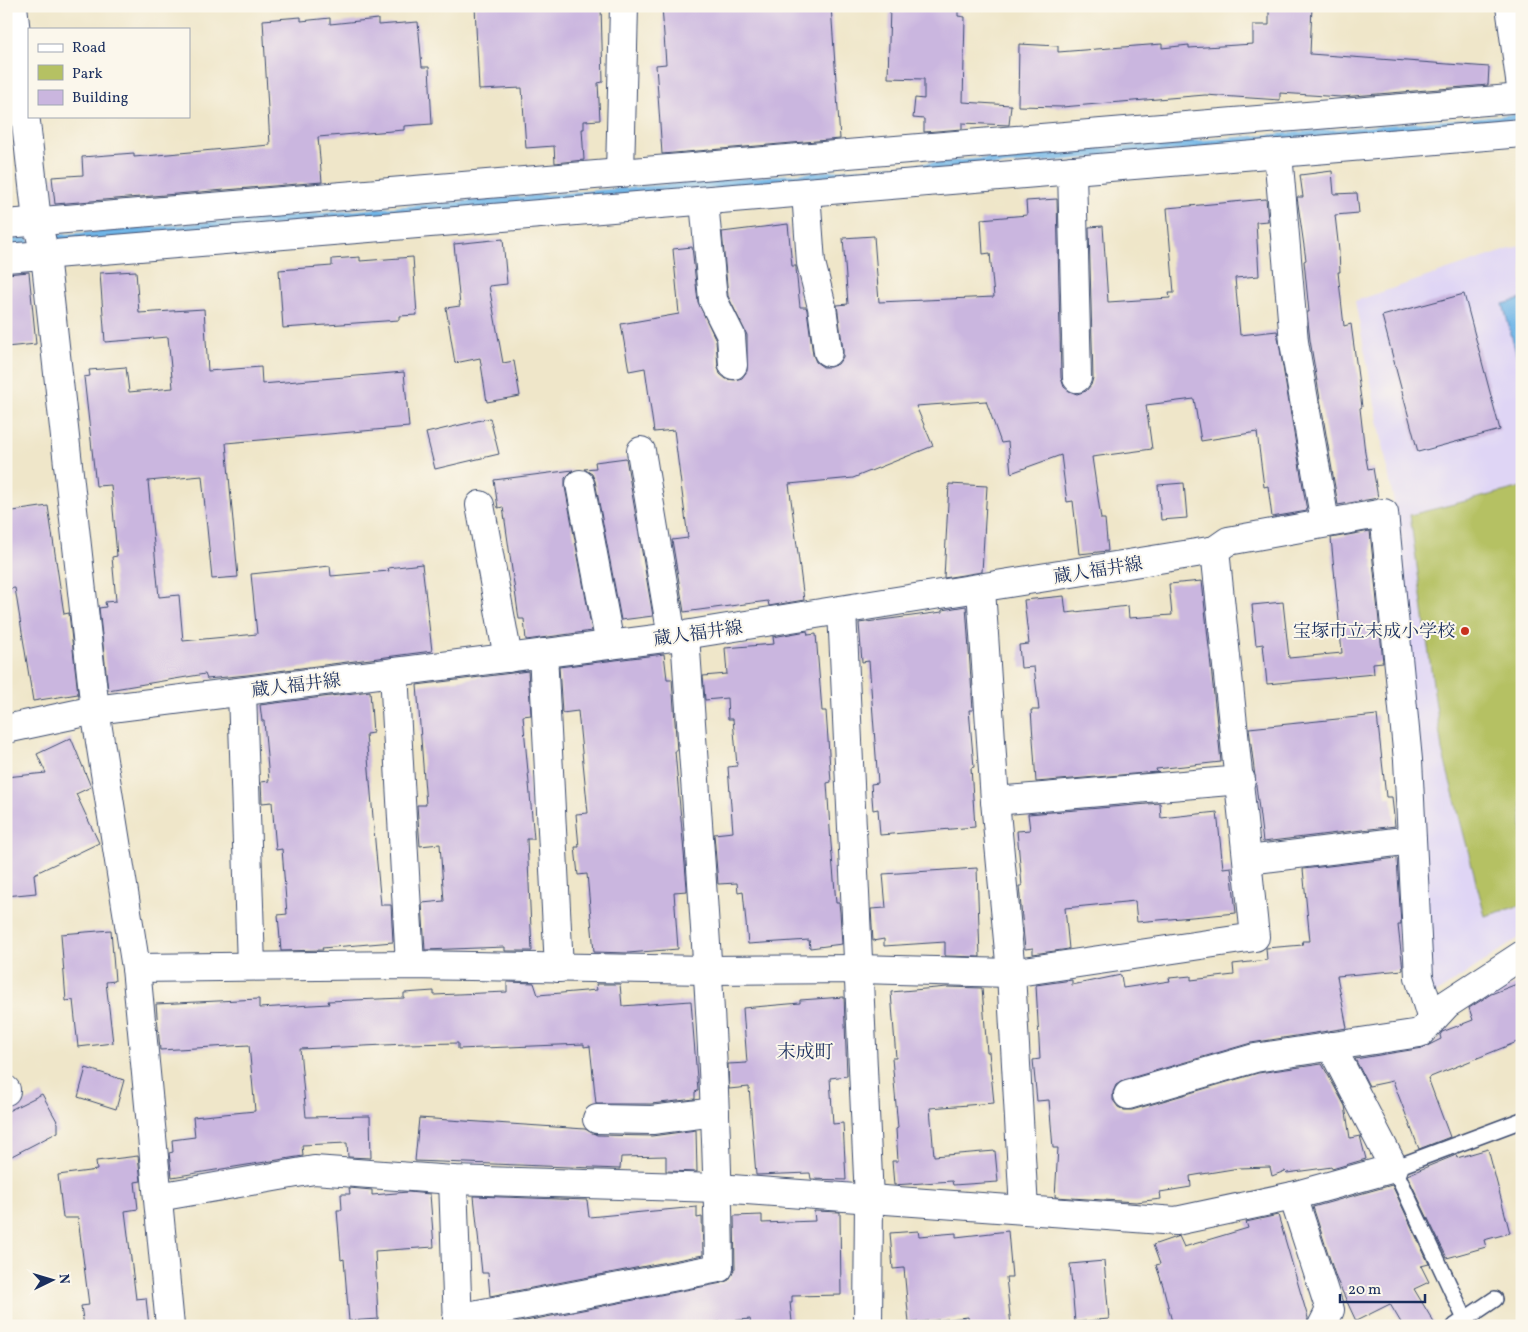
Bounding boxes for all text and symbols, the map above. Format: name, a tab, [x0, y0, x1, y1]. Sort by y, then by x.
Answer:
legend	[28, 28, 190, 118]
text: Road	[72, 38, 106, 59]
text: Park	[72, 64, 103, 85]
text: Building	[72, 88, 129, 109]
street label: 蔵人福井線	[1052, 552, 1145, 591]
street label: 蔵人福井線	[652, 616, 745, 653]
place label: 宝塚市立末成小学校	[1293, 620, 1455, 645]
marker: 宝塚市立末成小学校	[1459, 625, 1471, 637]
street label: 蔵人福井線	[250, 669, 342, 704]
district label: 末成町	[776, 1040, 834, 1066]
north arrow	[28, 1254, 78, 1304]
scale bar	[1340, 1272, 1426, 1304]
text: N	[54, 1273, 73, 1285]
text: 20 m	[1348, 1280, 1381, 1301]

